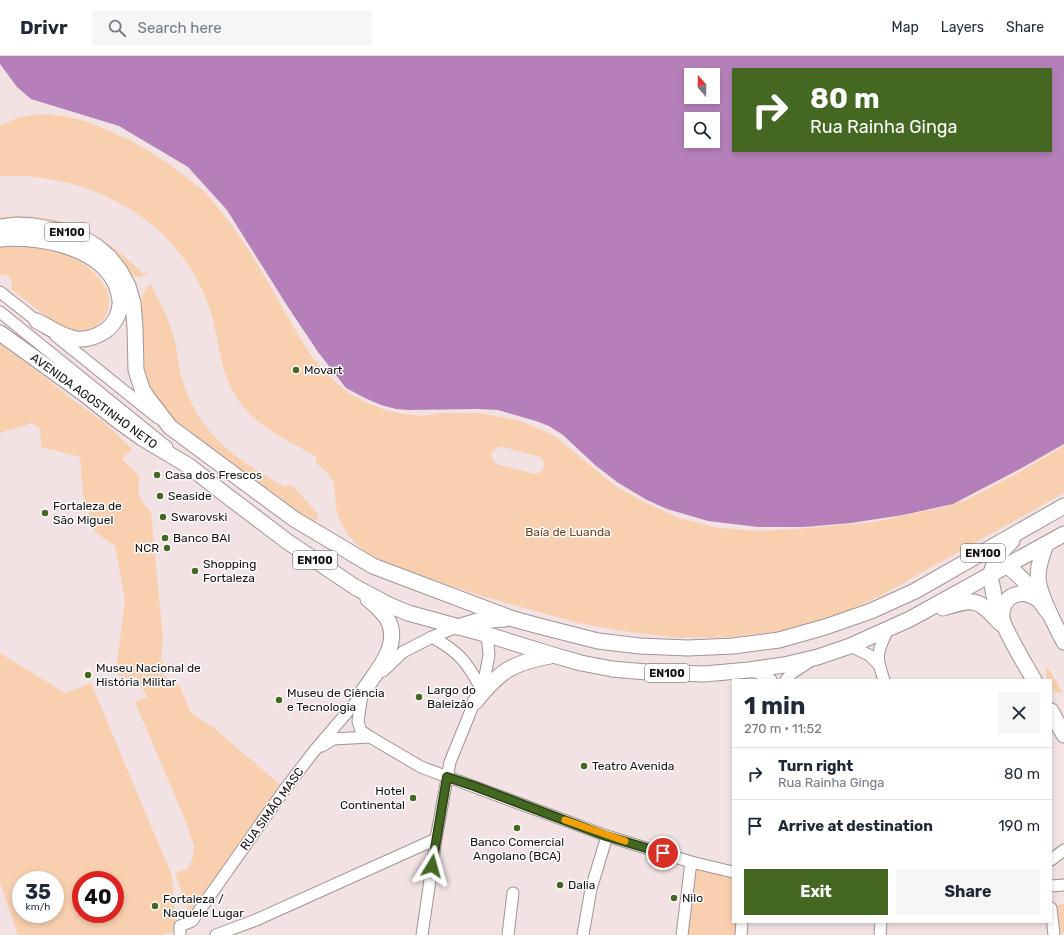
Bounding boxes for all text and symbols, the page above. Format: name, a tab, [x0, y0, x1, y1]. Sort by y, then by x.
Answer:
search box	[92, 10, 372, 46]
text: Drivr	[20, 16, 68, 39]
icon: search	[106, 17, 128, 39]
text: Search here	[138, 19, 222, 37]
text: Map	[892, 19, 919, 36]
text: Layers	[941, 19, 984, 36]
text: Share	[1006, 19, 1044, 36]
north arrow	[684, 68, 720, 104]
map controls	[684, 68, 720, 148]
text: 80 m	[810, 82, 880, 115]
icon: right	[744, 84, 796, 136]
button: search	[684, 112, 720, 148]
text: Rua Rainha Ginga	[810, 116, 957, 138]
road number: EN100	[45, 223, 89, 241]
street label: AVENIDA AGOSTINHO NETO	[28, 350, 160, 452]
place label: Movart	[304, 363, 343, 377]
marker: Movart	[291, 365, 301, 375]
place label: Casa dos Frescos	[165, 468, 262, 482]
marker: Casa dos Frescos	[152, 470, 162, 480]
place label: Seaside	[168, 489, 212, 503]
marker: Seaside	[155, 491, 165, 501]
place label: Fortaleza de São Miguel	[53, 499, 122, 527]
marker: Fortaleza de São Miguel	[40, 508, 50, 518]
place label: Swarovski	[171, 510, 227, 524]
marker: Swarovski	[158, 512, 168, 522]
park label: Baía de Luanda	[525, 525, 611, 539]
place label: Banco BAI	[173, 531, 231, 545]
marker: Banco BAI	[160, 533, 170, 543]
place label: NCR	[135, 541, 159, 555]
marker: NCR	[162, 543, 172, 553]
road number: EN100	[961, 544, 1005, 562]
road number: EN100	[293, 551, 337, 569]
place label: Shopping Fortaleza	[203, 557, 256, 585]
marker: Shopping Fortaleza	[190, 566, 200, 576]
place label: Museu Nacional de História Militar	[96, 661, 201, 689]
road number: EN100	[645, 664, 689, 682]
marker: Museu Nacional de História Militar	[83, 670, 93, 680]
place label: Largo do Baleizão	[427, 683, 476, 711]
place label: Museu de Ciência e Tecnologia	[287, 686, 385, 714]
marker: Largo do Baleizão	[414, 692, 424, 702]
text: 1 min	[744, 692, 805, 720]
button: close	[998, 692, 1040, 734]
marker: Museu de Ciência e Tecnologia	[274, 695, 284, 705]
text: 270 m · 11:52	[744, 721, 822, 736]
text: Turn right	[778, 757, 853, 775]
place label: Teatro Avenida	[592, 759, 674, 773]
marker: Teatro Avenida	[579, 761, 589, 771]
icon: right	[744, 763, 766, 785]
street label: RUA SIMÃO MASC	[237, 765, 307, 853]
text: 80 m	[1004, 765, 1040, 783]
text: Rua Rainha Ginga	[778, 775, 885, 790]
place label: Hotel Continental	[340, 784, 405, 812]
marker: Hotel Continental	[408, 793, 418, 803]
icon: arrive	[744, 815, 766, 837]
text: Arrive at destination	[778, 817, 933, 835]
text: 190 m	[998, 817, 1040, 835]
marker: Banco Comercial Angolano (BCA)	[512, 823, 522, 833]
place label: Banco Comercial Angolano (BCA)	[470, 835, 564, 863]
pin	[646, 836, 680, 870]
icon: arrive	[652, 842, 674, 864]
position arrow	[411, 845, 453, 887]
button: Exit	[744, 869, 888, 915]
button: Share	[896, 869, 1040, 915]
speed limit sign: 40	[72, 871, 124, 923]
place label: Dalia	[568, 878, 595, 892]
text: 35	[25, 880, 51, 904]
marker: Dalia	[555, 880, 565, 890]
place label: Nilo	[682, 891, 703, 905]
place label: Fortaleza / Naquele Lugar	[163, 892, 244, 920]
marker: Nilo	[669, 893, 679, 903]
text: km/h	[26, 901, 50, 913]
marker: Fortaleza / Naquele Lugar	[150, 901, 160, 911]

